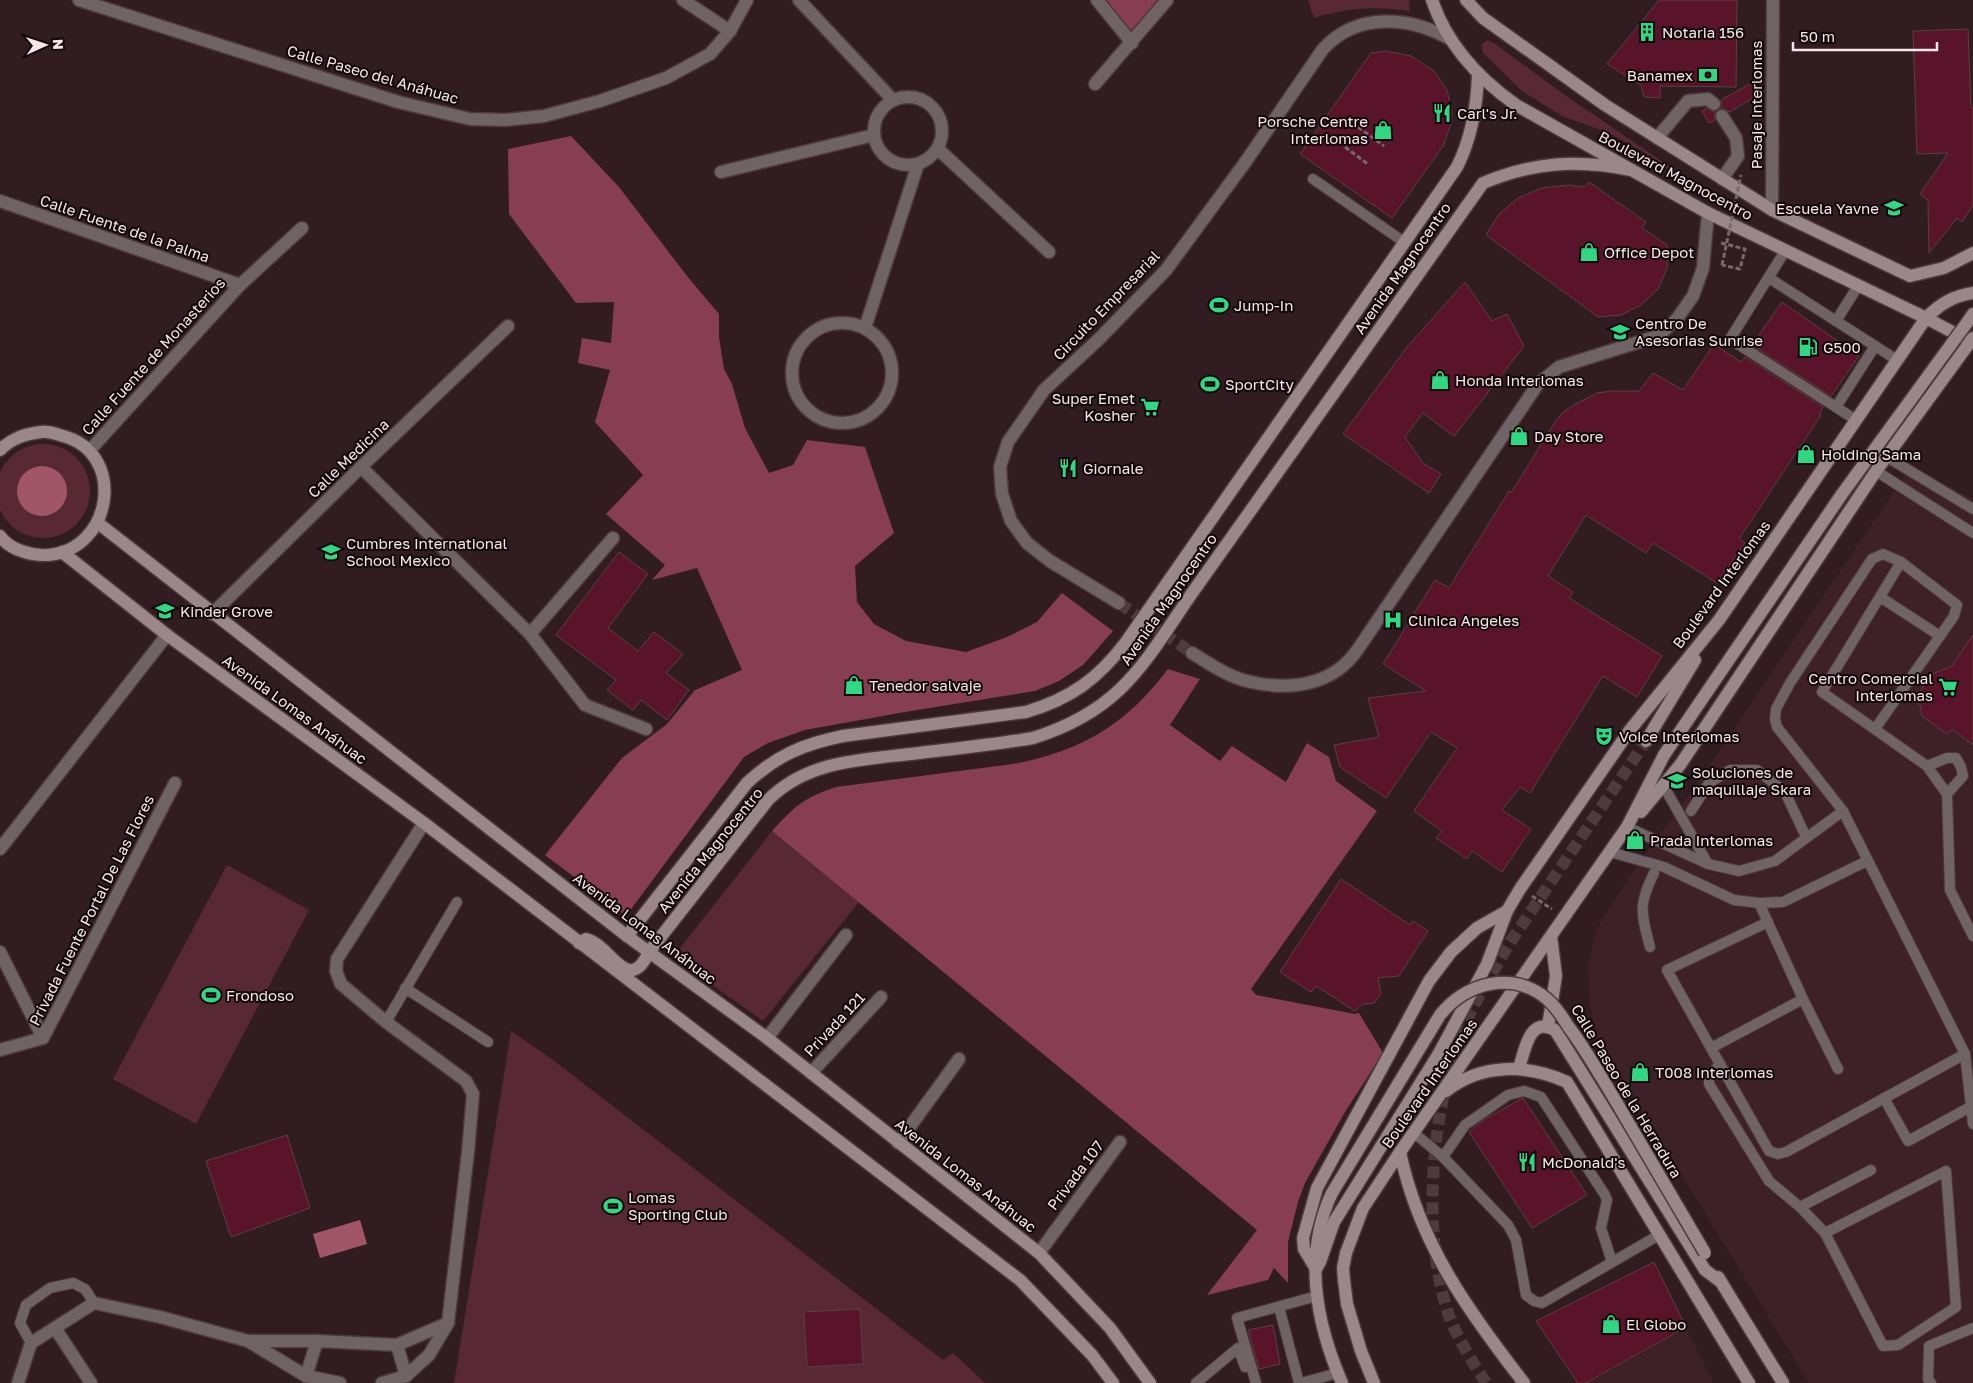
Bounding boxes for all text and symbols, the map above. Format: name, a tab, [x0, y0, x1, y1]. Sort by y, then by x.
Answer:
north arrow	[20, 20, 70, 70]
scale bar	[1793, 20, 1937, 52]
building icon: Notaria 156	[1636, 21, 1658, 43]
place label: Notaria 156	[1662, 23, 1744, 41]
text: 50 m	[1800, 27, 1835, 45]
text: N	[50, 39, 67, 50]
street label: Calle Paseo del Anáhuac	[285, 41, 461, 107]
street label: Pasaje Interlomas	[1747, 41, 1765, 169]
bank icon: Banamex	[1697, 64, 1719, 86]
place label: Banamex	[1627, 66, 1693, 84]
restaurant icon: Carl's Jr.	[1431, 102, 1453, 124]
place label: Carl's Jr.	[1457, 104, 1518, 122]
place label: Porsche Centre Interlomas	[1257, 112, 1368, 147]
shop icon: Porsche Centre Interlomas	[1372, 119, 1394, 141]
street label: Boulevard Magnocentro	[1596, 127, 1756, 223]
street label: Calle Fuente de la Palma	[38, 190, 212, 266]
school or university icon: Escuela Yavne	[1883, 197, 1905, 219]
street label: Avenida Magnocentro	[1350, 199, 1454, 337]
place label: Escuela Yavne	[1776, 199, 1879, 217]
shop icon: Office Depot	[1578, 241, 1600, 263]
place label: Office Depot	[1604, 243, 1694, 261]
street label: Circuito Empresarial	[1049, 246, 1163, 364]
street label: Calle Fuente de Monasterios	[78, 274, 228, 438]
sports icon: Jump-In	[1208, 294, 1230, 316]
place label: Jump-In	[1234, 296, 1294, 314]
place label: Centro De Asesorias Sunrise	[1635, 314, 1763, 349]
school or university icon: Centro De Asesorias Sunrise	[1609, 321, 1631, 343]
fuel station icon: G500	[1797, 336, 1819, 358]
place label: G500	[1823, 338, 1861, 356]
shop icon: Honda Interlomas	[1429, 369, 1451, 391]
place label: Honda Interlomas	[1455, 371, 1584, 389]
sports icon: SportCity	[1199, 373, 1221, 395]
place label: SportCity	[1225, 375, 1294, 393]
place label: Super Emet Kosher	[1052, 389, 1135, 424]
supermarket icon: Super Emet Kosher	[1139, 396, 1161, 418]
street label: Calle Medicina	[304, 415, 392, 501]
shop icon: Day Store	[1508, 425, 1530, 447]
place label: Day Store	[1534, 427, 1604, 445]
shop icon: Holding Sama	[1795, 443, 1817, 465]
place label: Holding Sama	[1821, 445, 1921, 463]
restaurant icon: Giornale	[1057, 457, 1079, 479]
place label: Giornale	[1083, 459, 1144, 477]
street label: Boulevard Interlomas	[1668, 516, 1774, 652]
street label: Avenida Magnocentro	[1116, 530, 1220, 668]
place label: Cumbres International School Mexico	[346, 534, 507, 569]
school or university icon: Cumbres International School Mexico	[320, 541, 342, 563]
school or university icon: Kinder Grove	[154, 600, 176, 622]
place label: Kinder Grove	[180, 602, 273, 620]
hospital icon: Clinica Angeles	[1382, 609, 1404, 631]
place label: Clinica Angeles	[1408, 611, 1519, 629]
street label: Avenida Lomas Anáhuac	[219, 651, 371, 767]
place label: Centro Comercial Interlomas	[1808, 669, 1933, 704]
shop icon: Tenedor salvaje	[843, 674, 865, 696]
place label: Tenedor salvaje	[869, 676, 982, 694]
supermarket icon: Centro Comercial Interlomas	[1937, 676, 1959, 698]
theatre icon: Voice Interlomas	[1593, 725, 1615, 747]
place label: Voice Interlomas	[1619, 727, 1740, 745]
place label: Soluciones de maquillaje Skara	[1692, 763, 1811, 798]
school or university icon: Soluciones de maquillaje Skara	[1666, 770, 1688, 792]
street label: Avenida Magnocentro	[654, 784, 766, 916]
street label: Privada Fuente Portal De Las Flores	[25, 792, 157, 1028]
shop icon: Prada Interlomas	[1624, 829, 1646, 851]
place label: Prada Interlomas	[1650, 831, 1773, 849]
street label: Avenida Lomas Anáhuac	[570, 868, 720, 988]
sports icon: Frondoso	[200, 984, 222, 1006]
place label: Frondoso	[226, 986, 294, 1004]
street label: Privada 121	[800, 988, 868, 1060]
street label: Calle Paseo de la Herradura	[1568, 1001, 1686, 1181]
street label: Boulevard Interlomas	[1377, 1015, 1481, 1151]
shop icon: T008 Interlomas	[1629, 1061, 1651, 1083]
place label: T008 Interlomas	[1655, 1063, 1774, 1081]
street label: Avenida Lomas Anáhuac	[892, 1114, 1040, 1236]
street label: Privada 107	[1043, 1137, 1107, 1213]
restaurant icon: McDonald's	[1516, 1151, 1538, 1173]
place label: McDonald's	[1542, 1153, 1625, 1171]
place label: Lomas Sporting Club	[628, 1188, 728, 1223]
sports icon: Lomas Sporting Club	[602, 1195, 624, 1217]
shop icon: El Globo	[1600, 1313, 1622, 1335]
place label: El Globo	[1626, 1315, 1686, 1333]

